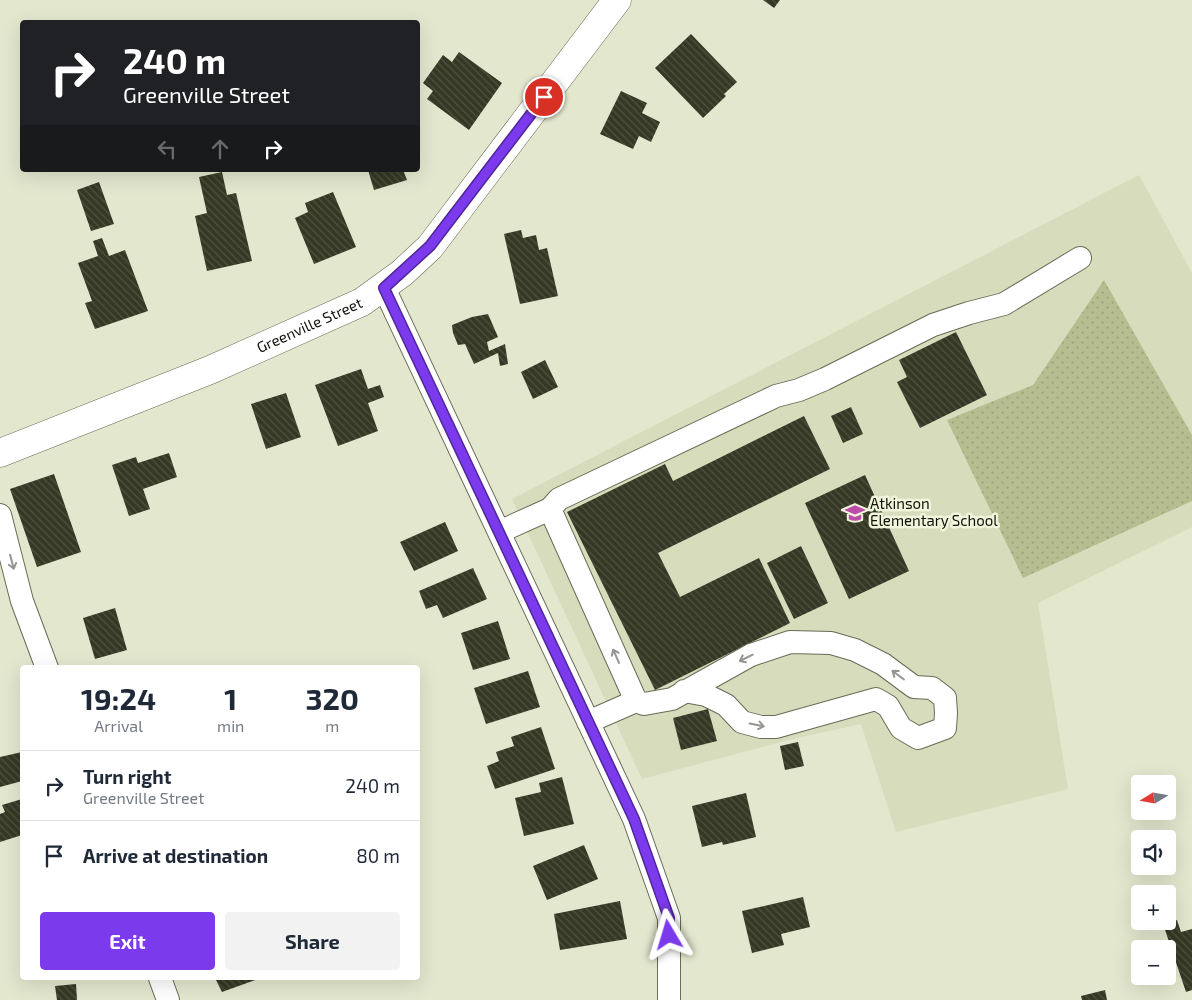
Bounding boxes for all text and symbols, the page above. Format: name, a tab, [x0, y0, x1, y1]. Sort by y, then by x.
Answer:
text: 240 m	[123, 39, 226, 81]
icon: right	[40, 40, 105, 105]
pin	[523, 76, 565, 118]
text: Greenville Street	[123, 81, 290, 107]
icon: arrive	[530, 83, 558, 111]
icon: left	[153, 135, 181, 163]
icon: ahead	[206, 135, 234, 163]
icon: right	[259, 135, 287, 163]
street label: Greenville Street	[254, 293, 365, 356]
place label: Atkinson Elementary School	[870, 494, 998, 529]
school or university icon: Atkinson Elementary School	[844, 502, 866, 524]
one-way arrow	[8, 553, 17, 569]
one-way arrow	[610, 649, 620, 664]
one-way arrow	[739, 653, 754, 663]
one-way arrow	[892, 670, 905, 681]
text: 19:24	[81, 680, 156, 716]
text: 1	[224, 680, 237, 716]
text: 320	[305, 680, 359, 716]
text: Arrival	[94, 716, 143, 735]
text: min	[217, 716, 244, 735]
text: m	[325, 716, 339, 735]
one-way arrow	[749, 721, 765, 731]
text: Turn right	[83, 765, 171, 788]
icon: right	[40, 772, 68, 800]
text: 240 m	[345, 774, 400, 797]
north arrow	[1131, 775, 1176, 820]
map controls	[1131, 775, 1176, 985]
text: Greenville Street	[83, 788, 204, 807]
button: sound	[1131, 830, 1176, 875]
icon: arrive	[40, 842, 68, 870]
text: Arrive at destination	[83, 844, 268, 867]
text: 80 m	[356, 844, 400, 867]
button: +	[1131, 885, 1176, 930]
position arrow	[642, 908, 694, 960]
button: Exit	[40, 912, 215, 970]
button: Share	[225, 912, 400, 970]
button: −	[1131, 940, 1176, 985]

